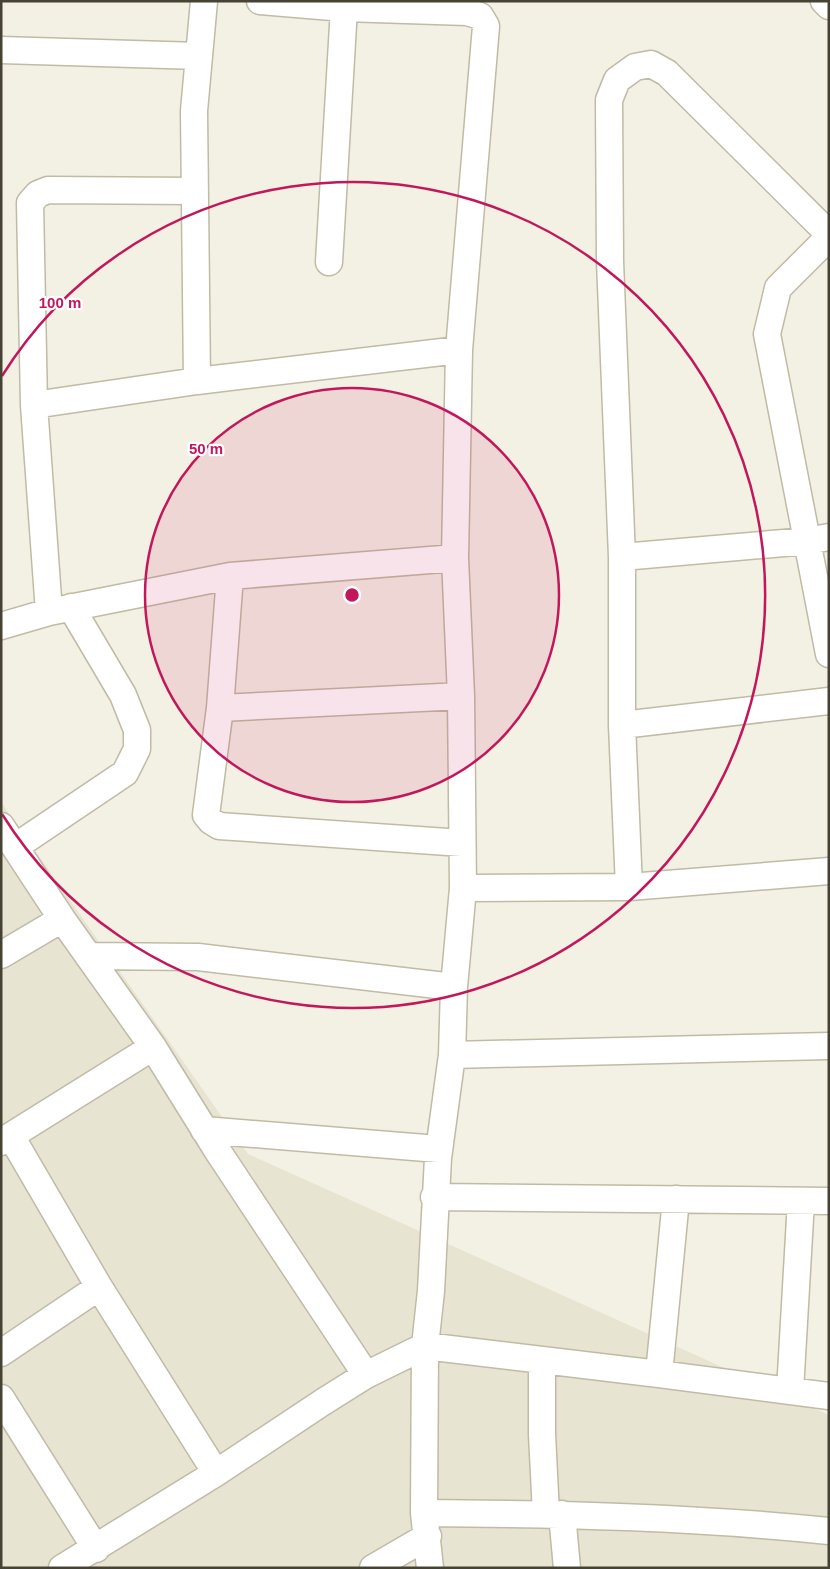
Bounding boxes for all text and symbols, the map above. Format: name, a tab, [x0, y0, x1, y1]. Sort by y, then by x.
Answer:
text: 100 m	[39, 294, 81, 311]
text: 50 m	[189, 440, 223, 457]
centre of rings	[343, 586, 361, 604]

